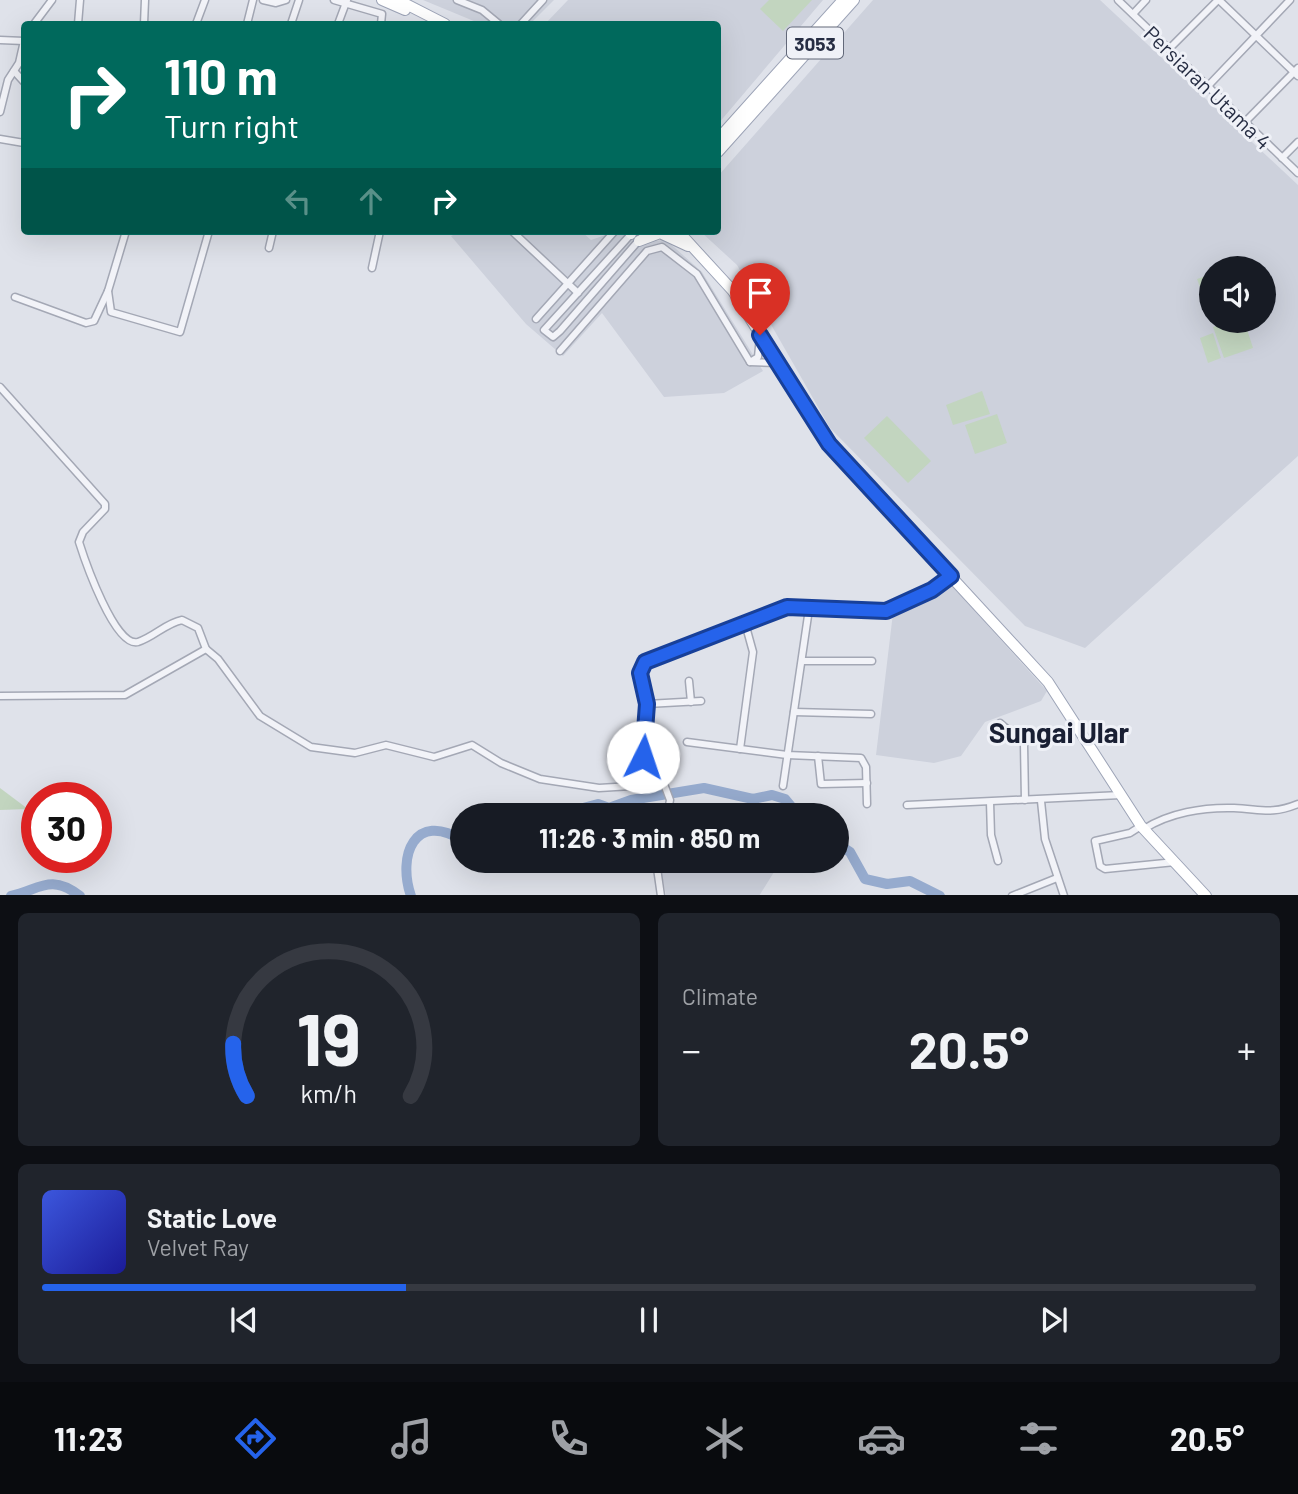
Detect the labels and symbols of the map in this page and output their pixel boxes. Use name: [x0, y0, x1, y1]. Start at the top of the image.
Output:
street label: Persiaran Utama 4: [1139, 20, 1277, 154]
road number: 3053: [787, 28, 843, 58]
pin: [730, 263, 790, 335]
district label: Sungai Ular: [989, 715, 1129, 749]
position arrow: [606, 720, 680, 794]
speed limit sign: 30: [21, 782, 112, 873]

